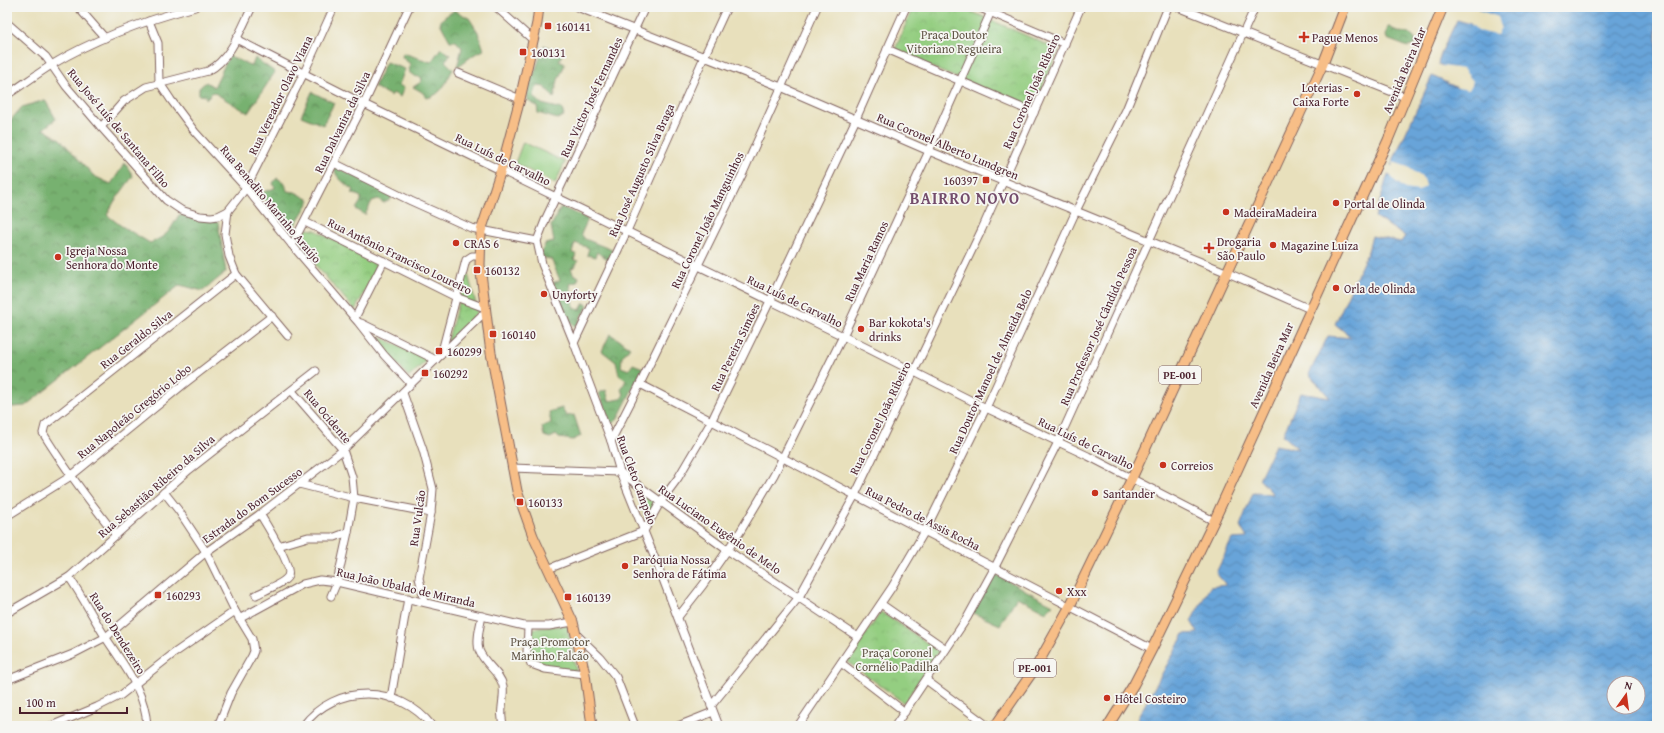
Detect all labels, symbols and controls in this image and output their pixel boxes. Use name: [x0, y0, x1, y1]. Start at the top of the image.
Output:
place label: 160141: [556, 18, 591, 35]
marker: 160141: [543, 21, 553, 31]
street label: Avenida Beira Mar: [1378, 24, 1430, 116]
park label: Praça Doutor Vitoriano Regueira: [906, 26, 1002, 57]
place label: Pague Menos: [1312, 29, 1378, 46]
street label: Rua Coronel João Ribeiro: [998, 31, 1064, 151]
street label: Rua Vereador Olavo Viana: [244, 32, 316, 157]
marker: Pague Menos: [1299, 32, 1309, 42]
street label: Rua Victor José Fernandes: [556, 34, 626, 160]
place label: 160131: [531, 44, 566, 61]
marker: 160131: [518, 47, 528, 57]
street label: Rua José Luís de Santana Filho: [64, 65, 174, 191]
street label: Rua Dalvanira da Silva: [310, 68, 374, 176]
place label: Loterias - Caixa Forte: [1293, 79, 1349, 110]
marker: Loterias - Caixa Forte: [1352, 89, 1362, 99]
street label: Rua José Augusto Silva Braga: [604, 100, 678, 239]
street label: Rua Coronel Alberto Lundgren: [874, 108, 1022, 184]
street label: Rua Luís de Carvalho: [452, 128, 554, 190]
street label: Rua Benedito Marinho Araújo: [217, 141, 325, 267]
street label: Rua Coronel João Manguinhos: [666, 148, 748, 291]
place label: 160397: [943, 172, 978, 189]
marker: 160397: [981, 175, 991, 185]
district label: BAIRRO NOVO: [910, 186, 1020, 210]
place label: Portal de Olinda: [1344, 195, 1425, 212]
marker: Portal de Olinda: [1331, 198, 1341, 208]
place label: MadeiraMadeira: [1234, 204, 1317, 221]
marker: MadeiraMadeira: [1221, 207, 1231, 217]
street label: Rua Antônio Francisco Loureiro: [325, 214, 475, 298]
street label: Rua Maria Ramos: [840, 218, 892, 304]
place label: Drogaria São Paulo: [1217, 233, 1265, 264]
place label: CRAS 6: [464, 235, 499, 252]
place label: Magazine Luiza: [1281, 237, 1359, 254]
marker: CRAS 6: [451, 238, 461, 248]
marker: Magazine Luiza: [1268, 240, 1278, 250]
place label: Igreja Nossa Senhora do Monte: [66, 242, 158, 273]
marker: Drogaria São Paulo: [1204, 243, 1214, 253]
street label: Rua Professor José Cândido Pessoa: [1055, 244, 1141, 408]
marker: Igreja Nossa Senhora do Monte: [53, 252, 63, 262]
place label: 160132: [485, 262, 520, 279]
marker: 160132: [472, 265, 482, 275]
street label: Rua Luís de Carvalho: [744, 270, 846, 332]
place label: Orla de Olinda: [1344, 280, 1416, 297]
marker: Orla de Olinda: [1331, 283, 1341, 293]
place label: Unyforty: [552, 286, 598, 303]
street label: Rua Doutor Manoel de Almeida Belo: [944, 286, 1036, 456]
marker: Unyforty: [539, 289, 549, 299]
street label: Rua Pereira Simões: [706, 300, 764, 394]
street label: Rua Geraldo Silva: [96, 305, 176, 373]
place label: Bar kokota's drinks: [869, 314, 931, 345]
street label: Avenida Beira Mar: [1244, 319, 1298, 411]
marker: Bar kokota's drinks: [856, 324, 866, 334]
place label: 160140: [501, 326, 536, 343]
marker: 160140: [488, 329, 498, 339]
place label: 160299: [447, 343, 482, 360]
marker: 160299: [434, 346, 444, 356]
street label: Rua Coronel João Ribeiro: [845, 358, 915, 478]
street label: Rua Napoleão Gregório Lobo: [73, 360, 195, 462]
place label: 160292: [433, 365, 468, 382]
road number: PE-001: [1159, 366, 1201, 384]
marker: 160292: [420, 368, 430, 378]
street label: Rua Ocidente: [300, 385, 356, 447]
street label: Rua Luís de Carvalho: [1035, 412, 1137, 474]
street label: Rua Sebastião Ribeiro da Silva: [94, 430, 218, 542]
street label: Rua Cleto Campelo: [613, 433, 661, 527]
place label: Correios: [1171, 457, 1213, 474]
marker: Correios: [1158, 460, 1168, 470]
street label: Estrada do Bom Sucesso: [199, 463, 305, 547]
street label: Rua Luciano Eugênio de Melo: [655, 480, 785, 578]
street label: Rua Pedro de Assis Rocha: [863, 482, 984, 554]
place label: Santander: [1103, 485, 1155, 502]
marker: Santander: [1090, 488, 1100, 498]
street label: Rua Vulcão: [405, 489, 429, 547]
place label: 160133: [528, 494, 563, 511]
marker: 160133: [515, 497, 525, 507]
place label: Paróquia Nossa Senhora de Fátima: [633, 551, 727, 582]
marker: Paróquia Nossa Senhora de Fátima: [620, 561, 630, 571]
street label: Rua João Ubaldo de Miranda: [335, 563, 477, 611]
place label: Xxx: [1067, 583, 1088, 600]
marker: Xxx: [1054, 586, 1064, 596]
place label: 160293: [166, 587, 201, 604]
street label: Rua do Dendezeiro: [86, 589, 150, 677]
place label: 160139: [576, 589, 611, 606]
marker: 160293: [153, 590, 163, 600]
marker: 160139: [563, 592, 573, 602]
park label: Praça Promotor Marinho Falcão: [510, 633, 590, 664]
park label: Praça Coronel Cornélio Padilha: [855, 644, 939, 675]
road number: PE-001: [1014, 659, 1056, 677]
north arrow: [1606, 675, 1646, 715]
text: N: [1623, 677, 1635, 694]
scale bar: [20, 689, 127, 715]
place label: Hôtel Costeiro: [1115, 690, 1187, 707]
marker: Hôtel Costeiro: [1102, 693, 1112, 703]
text: 100 m: [26, 694, 56, 711]

